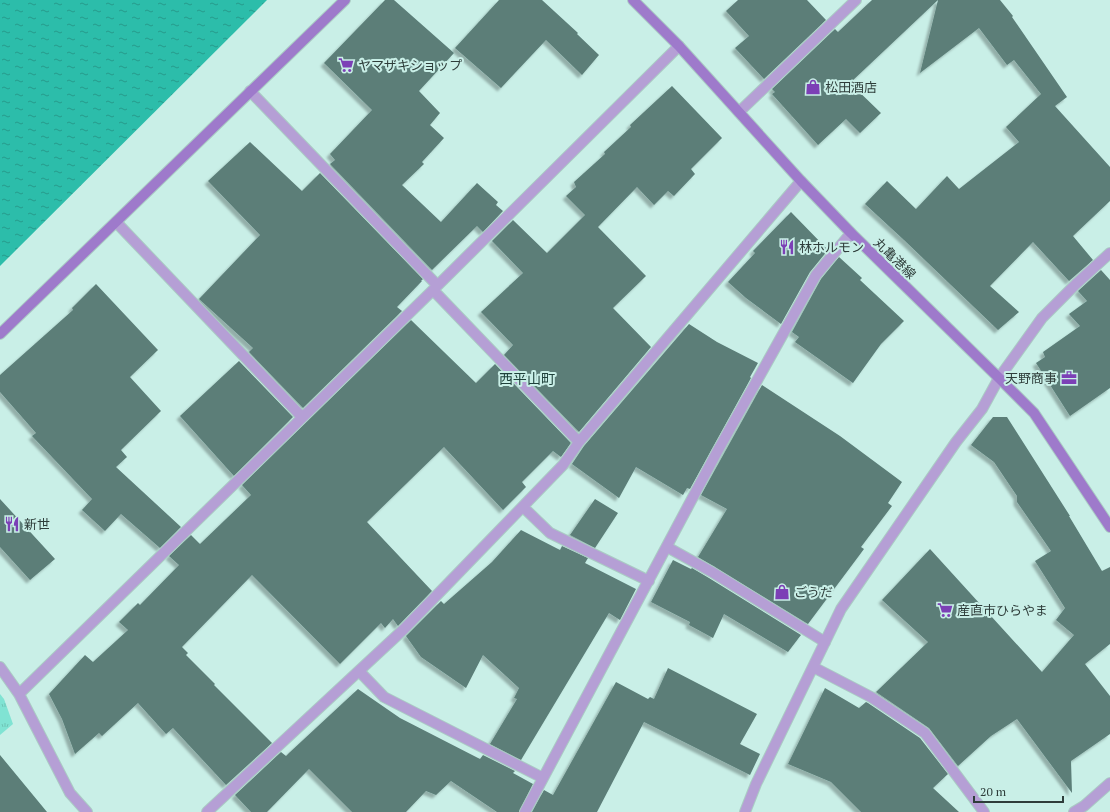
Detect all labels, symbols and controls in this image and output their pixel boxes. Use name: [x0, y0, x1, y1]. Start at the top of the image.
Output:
supermarket icon: ヤマザキショップ: [337, 56, 355, 74]
place label: ヤマザキショップ: [358, 56, 462, 74]
shop icon: 松田酒店: [804, 78, 822, 96]
place label: 松田酒店: [825, 78, 877, 96]
street label: 丸亀港線: [870, 233, 920, 283]
restaurant icon: 林ホルモン: [778, 238, 796, 256]
place label: 林ホルモン: [799, 238, 864, 256]
district label: 西平山町: [499, 369, 555, 388]
place label: 天野商事: [1005, 369, 1057, 387]
office icon: 天野商事: [1060, 369, 1078, 387]
restaurant icon: 新世: [3, 515, 21, 533]
place label: 新世: [24, 515, 50, 533]
shop icon: ごうだ: [773, 583, 791, 601]
place label: ごうだ: [794, 583, 833, 601]
supermarket icon: 産直市ひらやま: [936, 601, 954, 619]
place label: 産直市ひらやま: [957, 601, 1048, 619]
scale bar: [974, 778, 1063, 804]
text: 20 m: [980, 784, 1007, 799]

